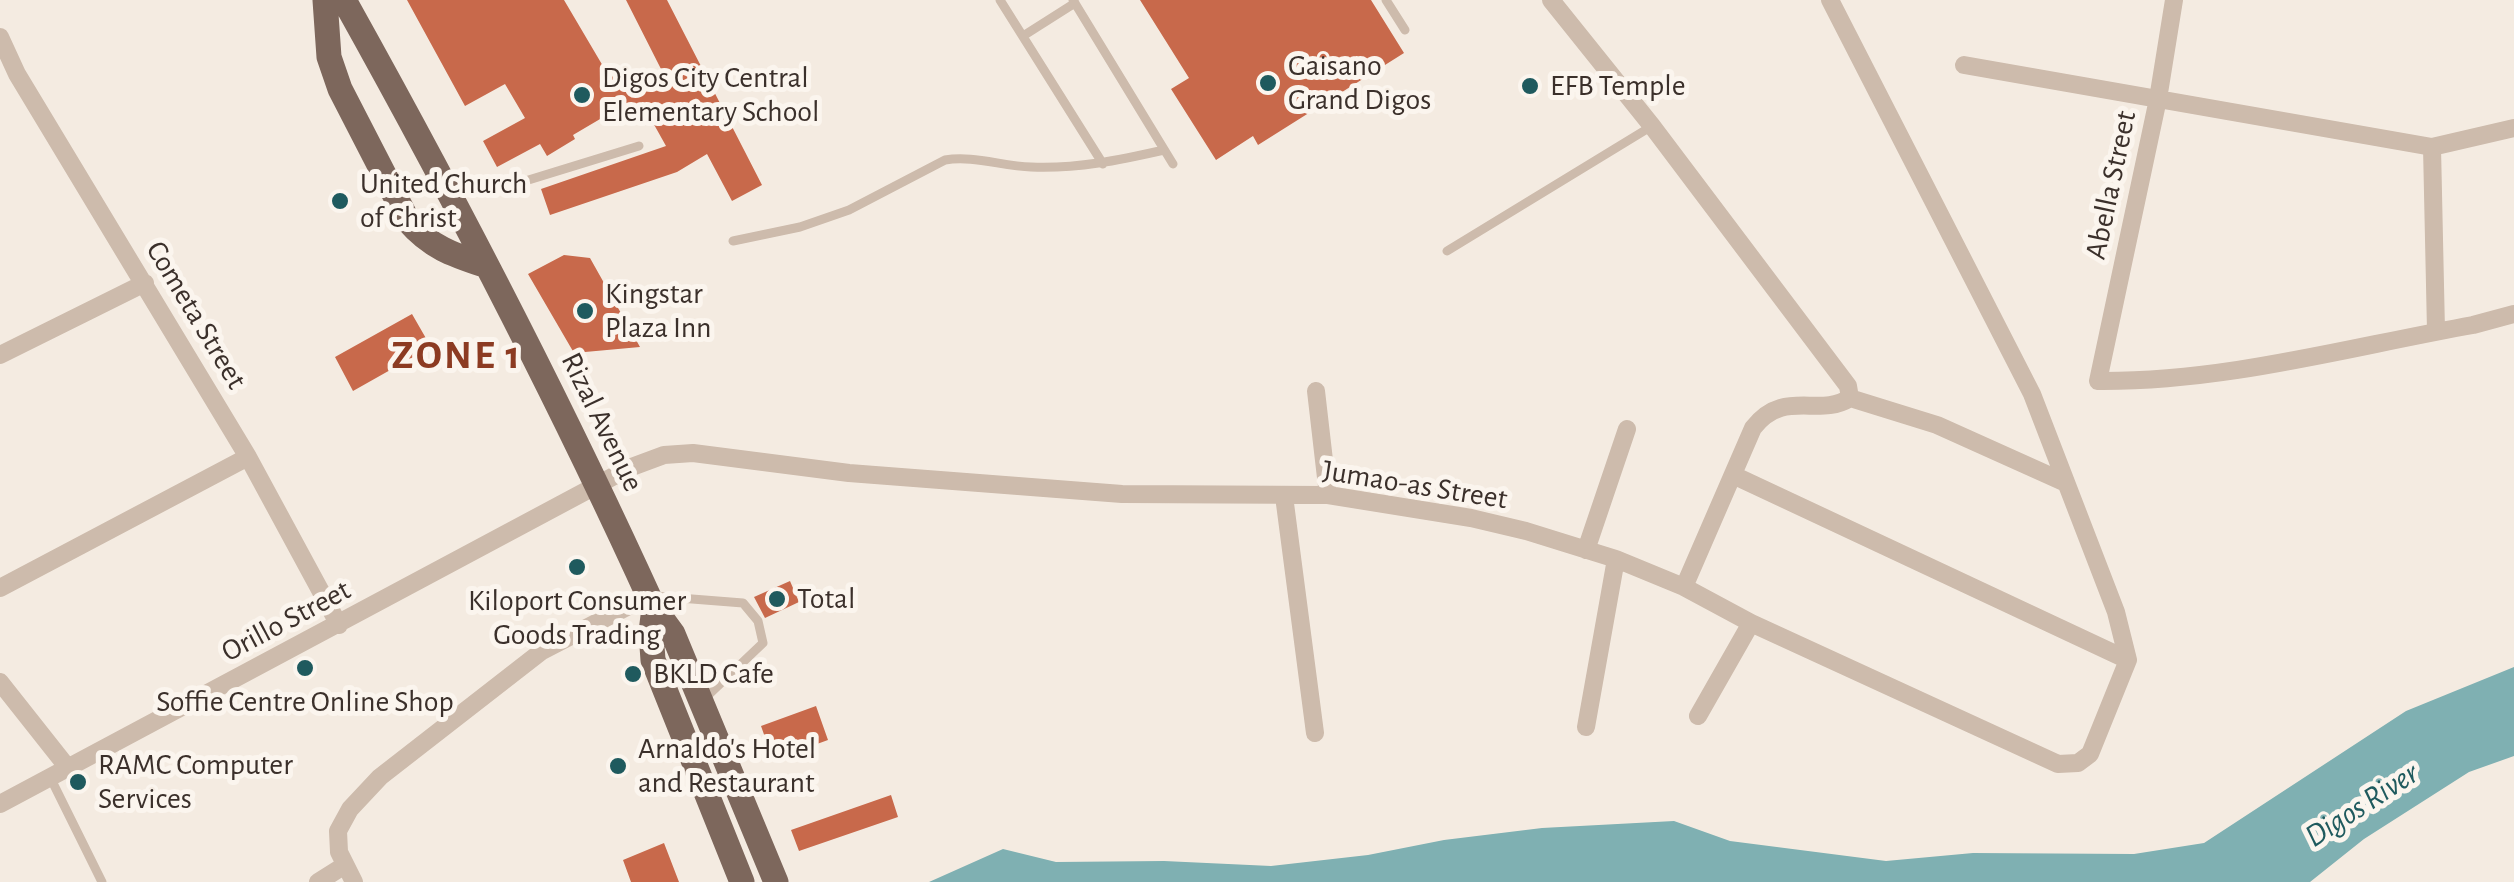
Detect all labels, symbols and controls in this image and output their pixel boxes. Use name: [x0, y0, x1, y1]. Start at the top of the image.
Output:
place label: Gaisano Grand Digos: [1288, 48, 1431, 118]
place label: Digos City Central Elementary School: [602, 60, 819, 130]
place label: EFB Temple: [1550, 68, 1686, 104]
marker: Gaisano Grand Digos: [1257, 72, 1279, 94]
marker: EFB Temple: [1519, 75, 1541, 97]
marker: Digos City Central Elementary School: [571, 84, 593, 106]
street label: Abella Street: [2078, 107, 2144, 263]
place label: United Church of Christ: [360, 166, 527, 236]
marker: United Church of Christ: [329, 190, 351, 212]
street label: Cometa Street: [138, 234, 254, 396]
place label: Kingstar Plaza Inn: [605, 276, 711, 346]
marker: Kingstar Plaza Inn: [574, 300, 596, 322]
district label: ZONE 1: [392, 332, 522, 380]
street label: Rizal Avenue: [553, 347, 651, 497]
street label: Jumao-as Street: [1320, 453, 1510, 517]
marker: Kiloport Consumer Goods Trading: [566, 556, 588, 578]
street label: Orillo Street: [215, 572, 357, 670]
place label: Total: [797, 581, 855, 617]
place label: Kiloport Consumer Goods Trading: [468, 583, 686, 654]
marker: Total: [766, 588, 788, 610]
place label: BKLD Cafe: [653, 656, 774, 692]
marker: Soffie Centre Online Shop: [294, 657, 316, 679]
marker: BKLD Cafe: [622, 663, 644, 685]
place label: Soffie Centre Online Shop: [156, 684, 454, 720]
place label: Arnaldo's Hotel and Restaurant: [638, 731, 816, 802]
place label: RAMC Computer Services: [98, 747, 293, 818]
water label: Digos River: [2298, 754, 2426, 856]
marker: Arnaldo's Hotel and Restaurant: [607, 755, 629, 777]
marker: RAMC Computer Services: [67, 771, 89, 793]

